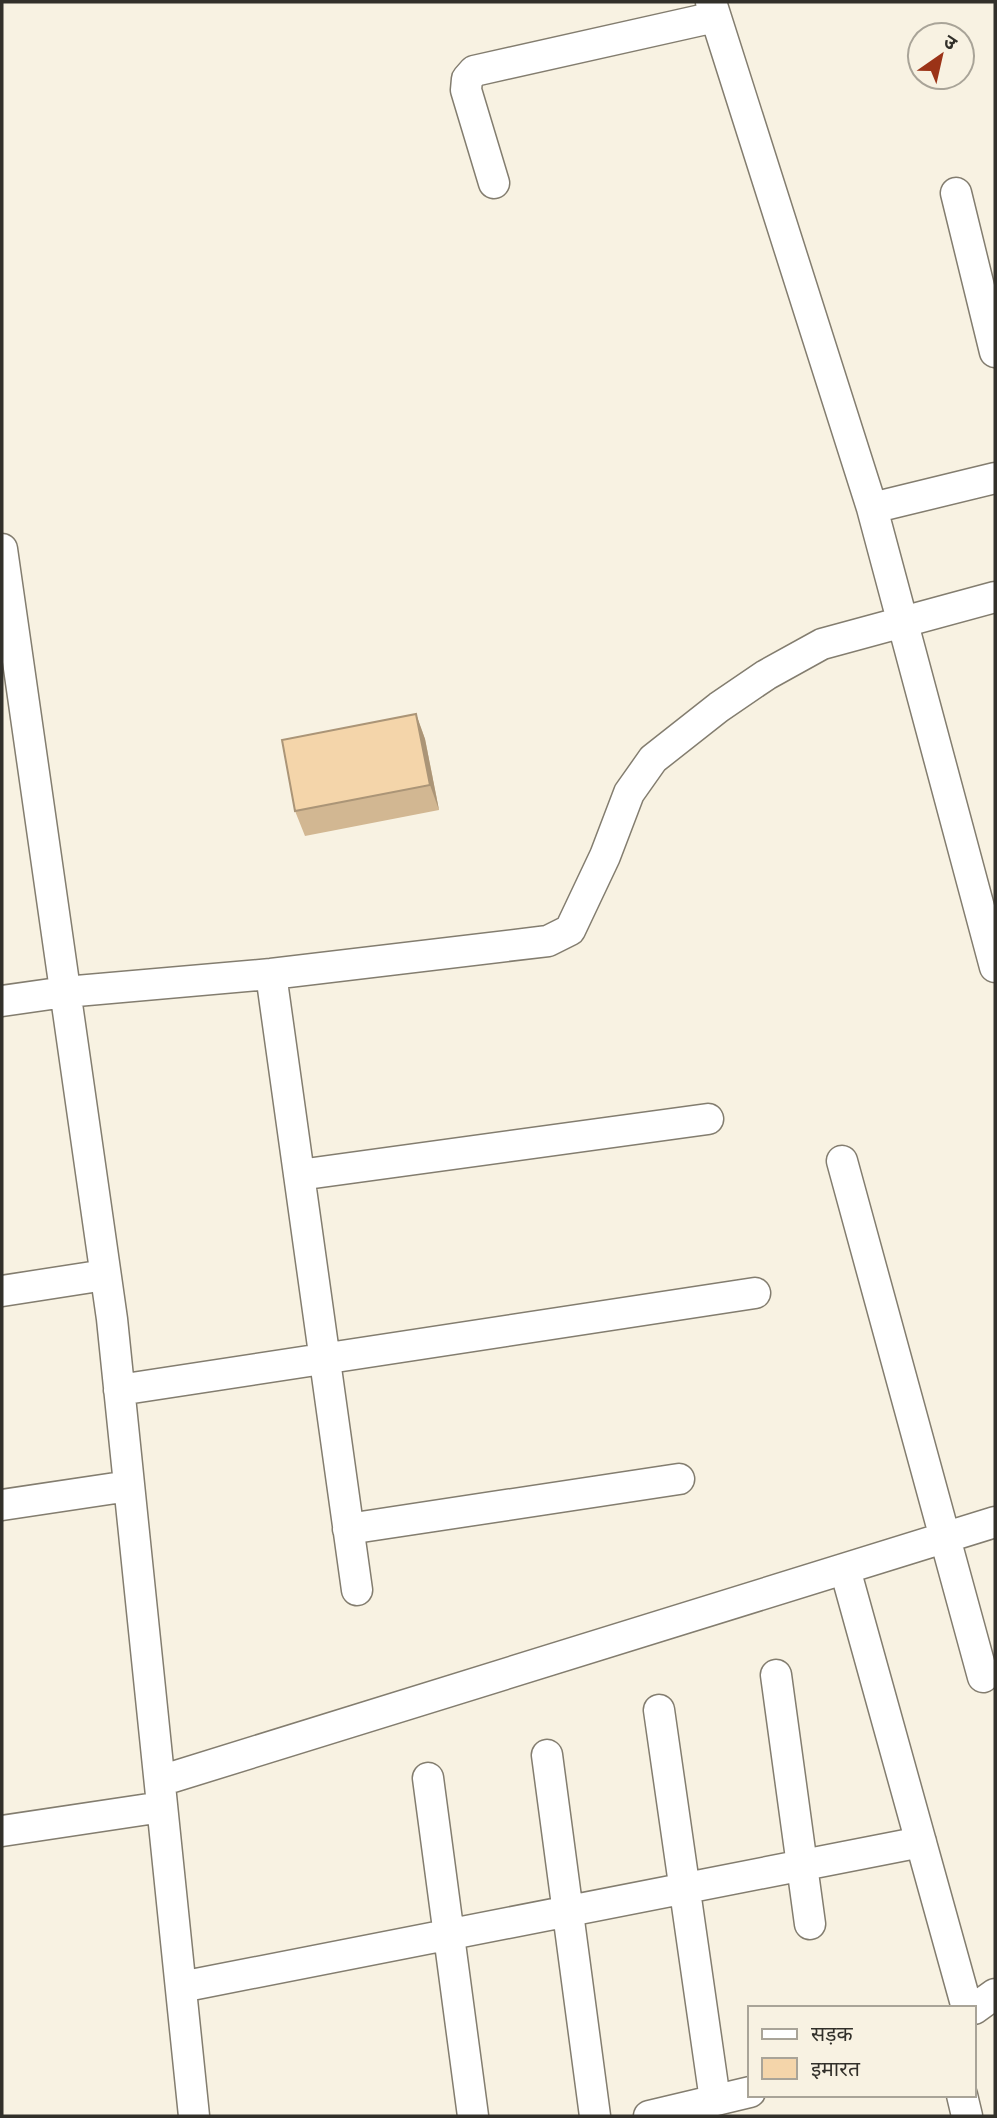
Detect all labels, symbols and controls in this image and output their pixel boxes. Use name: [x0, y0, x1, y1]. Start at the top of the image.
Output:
north arrow: [906, 21, 976, 91]
text: उ: [939, 30, 962, 55]
legend: [748, 2006, 976, 2097]
text: सड़क: [811, 2022, 853, 2046]
text: इमारत: [811, 2057, 861, 2081]

